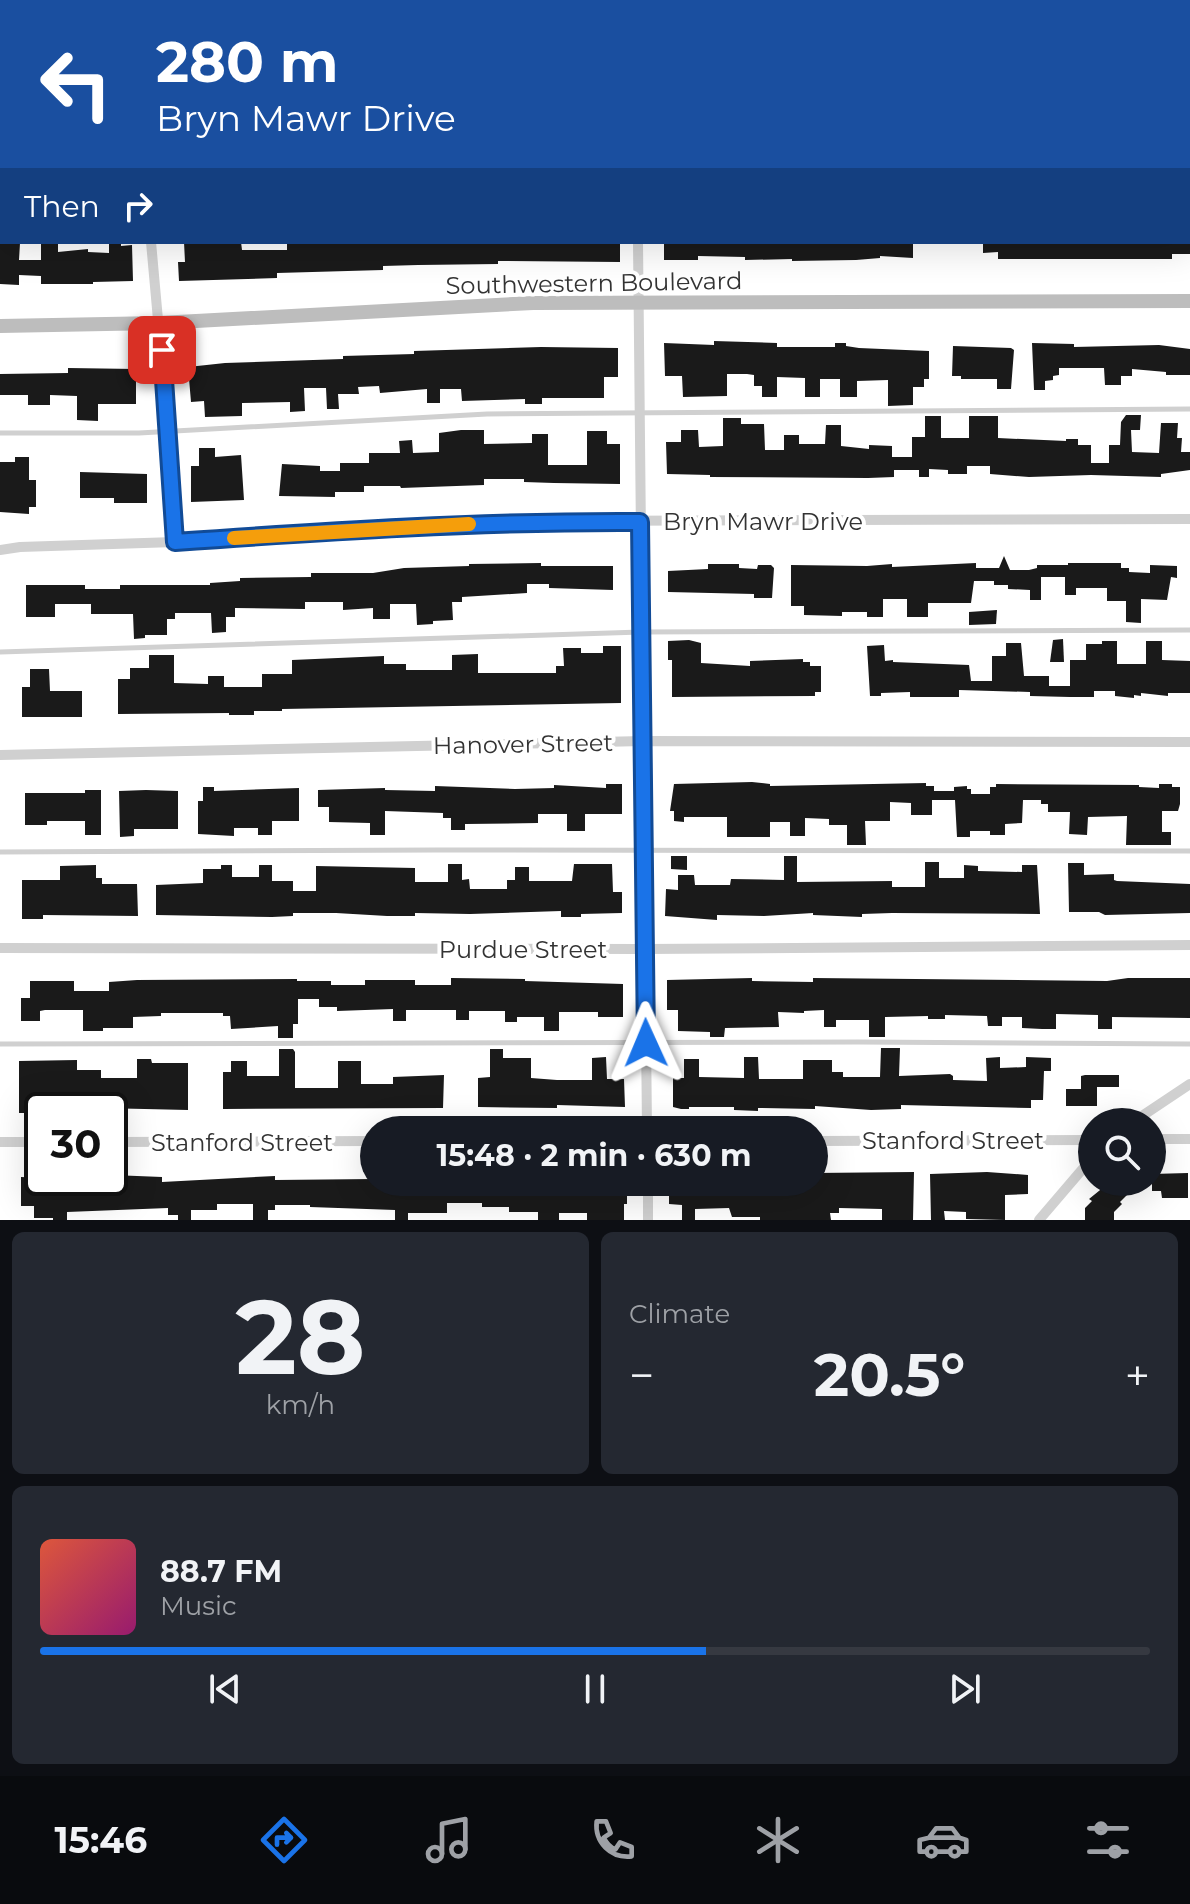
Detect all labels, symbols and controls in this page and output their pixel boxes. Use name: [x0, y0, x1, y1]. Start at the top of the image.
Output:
text: 280 m: [156, 28, 339, 96]
icon: left: [24, 32, 128, 136]
text: Bryn Mawr Drive: [156, 96, 456, 140]
icon: right: [116, 184, 160, 228]
text: Then: [24, 188, 100, 225]
street label: Southwestern Boulevard: [445, 266, 743, 300]
pin: [128, 316, 196, 384]
icon: arrive: [140, 328, 184, 372]
street label: Bryn Mawr Drive: [663, 507, 863, 536]
street label: Hanover Street: [433, 728, 614, 760]
street label: Purdue Street: [439, 935, 607, 964]
position arrow: [604, 1001, 688, 1085]
speed limit sign: 30: [24, 1092, 128, 1196]
map controls: [1078, 1108, 1166, 1196]
button: search: [1078, 1108, 1166, 1196]
street label: Stanford Street: [862, 1126, 1044, 1155]
street label: Stanford Street: [151, 1128, 333, 1157]
text: 15:48 · 2 min · 630 m: [437, 1137, 751, 1174]
text: 28: [235, 1273, 366, 1400]
text: Climate: [629, 1298, 730, 1330]
text: 20.5°: [814, 1338, 965, 1411]
text: −: [629, 1348, 654, 1402]
text: +: [1125, 1348, 1150, 1402]
text: km/h: [266, 1389, 335, 1421]
text: 88.7 FM: [160, 1553, 282, 1590]
text: Music: [160, 1590, 237, 1622]
icon: previous: [203, 1667, 247, 1711]
icon: pause: [573, 1667, 617, 1711]
icon: next: [943, 1667, 987, 1711]
icon: directions: [256, 1812, 312, 1868]
icon: music: [421, 1812, 477, 1868]
icon: phone: [585, 1812, 641, 1868]
icon: climate: [750, 1812, 806, 1868]
icon: car: [915, 1812, 971, 1868]
icon: filters: [1080, 1812, 1136, 1868]
text: 15:46: [54, 1818, 147, 1862]

